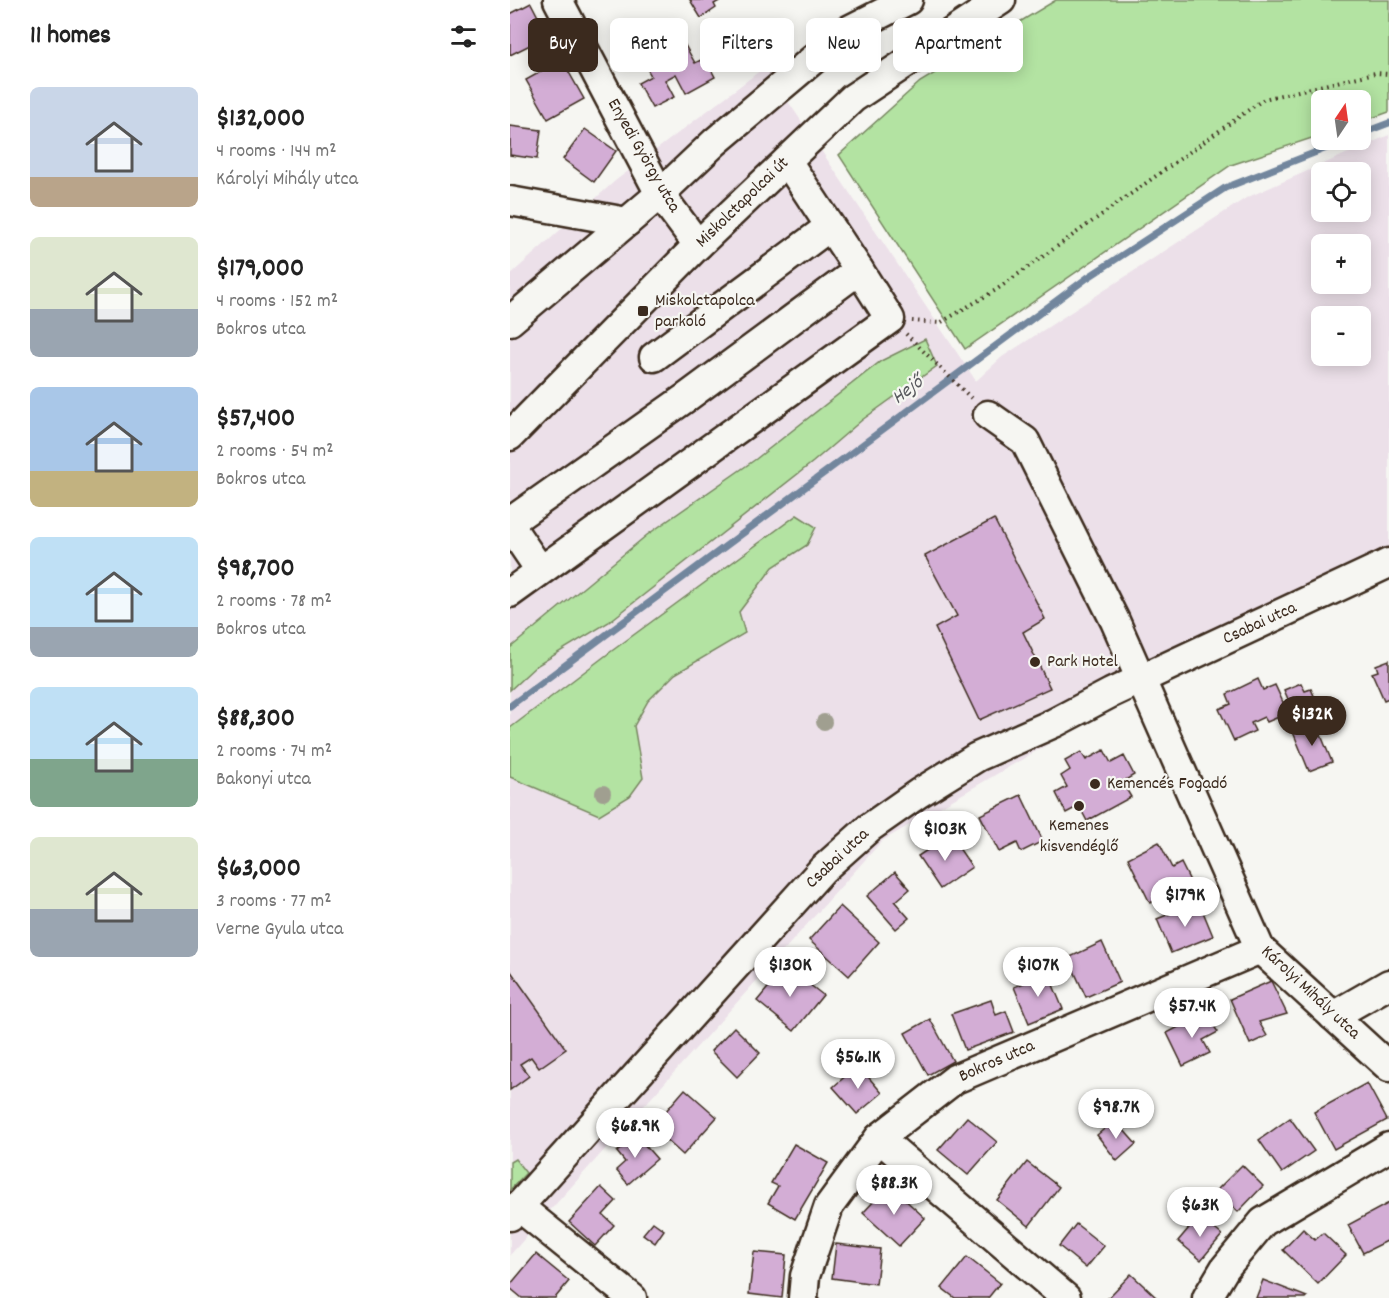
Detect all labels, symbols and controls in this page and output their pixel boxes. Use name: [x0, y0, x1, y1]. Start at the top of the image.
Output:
text: 11 homes: [30, 18, 111, 55]
chip: Buy: [528, 18, 598, 72]
chip: Rent: [610, 18, 688, 72]
chip: Filters: [700, 18, 794, 72]
chip: New: [806, 18, 881, 72]
chip: Apartment: [893, 18, 1023, 72]
icon: filters: [447, 20, 480, 53]
north arrow: [1311, 90, 1371, 150]
map controls: [1311, 90, 1371, 366]
street label: Enyedi György utca: [600, 94, 686, 218]
text: $132,000: [216, 101, 305, 138]
icon: home: [78, 111, 150, 183]
text: 4 rooms · 144 m²: [216, 138, 337, 166]
street label: Miskolctapolcai út: [691, 152, 796, 254]
button: locate: [1311, 162, 1371, 222]
text: Károlyi Mihály utca: [216, 166, 358, 194]
button: +: [1311, 234, 1371, 294]
text: $179,000: [216, 251, 304, 288]
icon: home: [78, 261, 150, 333]
text: 4 rooms · 152 m²: [216, 288, 338, 316]
place label: Miskolctapolca parkoló: [655, 289, 755, 335]
marker: Miskolctapolca parkoló: [636, 304, 650, 318]
button: −: [1311, 306, 1371, 366]
text: Bokros utca: [216, 316, 305, 344]
water label: Hejő: [886, 367, 933, 412]
text: $57,400: [216, 401, 295, 438]
icon: home: [78, 411, 150, 483]
text: 2 rooms · 54 m²: [216, 438, 334, 466]
text: Bokros utca: [216, 466, 305, 494]
text: $98,700: [216, 551, 295, 588]
icon: home: [78, 561, 150, 633]
text: 2 rooms · 78 m²: [216, 588, 332, 616]
street label: Csabai utca: [1219, 596, 1301, 652]
text: Bokros utca: [216, 616, 305, 644]
place label: Park Hotel: [1047, 650, 1119, 675]
marker: Park Hotel: [1028, 655, 1042, 669]
pin: $132K: [1270, 696, 1354, 747]
text: $88,300: [216, 701, 295, 738]
text: $132K: [1291, 701, 1333, 729]
icon: home: [78, 711, 150, 783]
text: 2 rooms · 74 m²: [216, 738, 332, 766]
text: Bakonyi utca: [216, 766, 311, 794]
place label: Kemencés Fogadó: [1107, 772, 1227, 797]
marker: Kemencés Fogadó: [1088, 777, 1102, 791]
marker: Kemenes kisvendéglő: [1072, 799, 1086, 813]
pin: $103K: [903, 811, 987, 862]
place label: Kemenes kisvendéglő: [1040, 814, 1119, 860]
text: $103K: [923, 816, 967, 844]
street label: Csabai utca: [801, 823, 876, 895]
text: $63,000: [216, 851, 301, 888]
icon: home: [78, 861, 150, 933]
pin: $179K: [1143, 877, 1227, 928]
text: $179K: [1165, 882, 1205, 910]
text: 3 rooms · 77 m²: [216, 888, 332, 916]
text: Verne Gyula utca: [216, 916, 343, 944]
street label: Károlyi Mihály utca: [1255, 940, 1366, 1046]
pin: $130K: [748, 947, 832, 998]
pin: $107K: [996, 947, 1080, 998]
text: $130K: [768, 952, 812, 980]
text: $107K: [1017, 952, 1059, 980]
pin: $57.4K: [1143, 988, 1241, 1039]
text: $57.4K: [1168, 993, 1216, 1021]
street label: Bokros utca: [955, 1034, 1039, 1090]
pin: $56.1K: [809, 1039, 907, 1090]
text: $56.1K: [835, 1044, 881, 1072]
pin: $98.7K: [1067, 1089, 1165, 1140]
text: $98.7K: [1092, 1094, 1140, 1122]
pin: $68.9K: [586, 1108, 684, 1159]
text: $68.9K: [610, 1113, 660, 1141]
pin: $88.3K: [845, 1165, 943, 1216]
text: $88.3K: [870, 1170, 918, 1198]
pin: $63K: [1164, 1187, 1236, 1238]
text: $63K: [1181, 1192, 1219, 1220]

